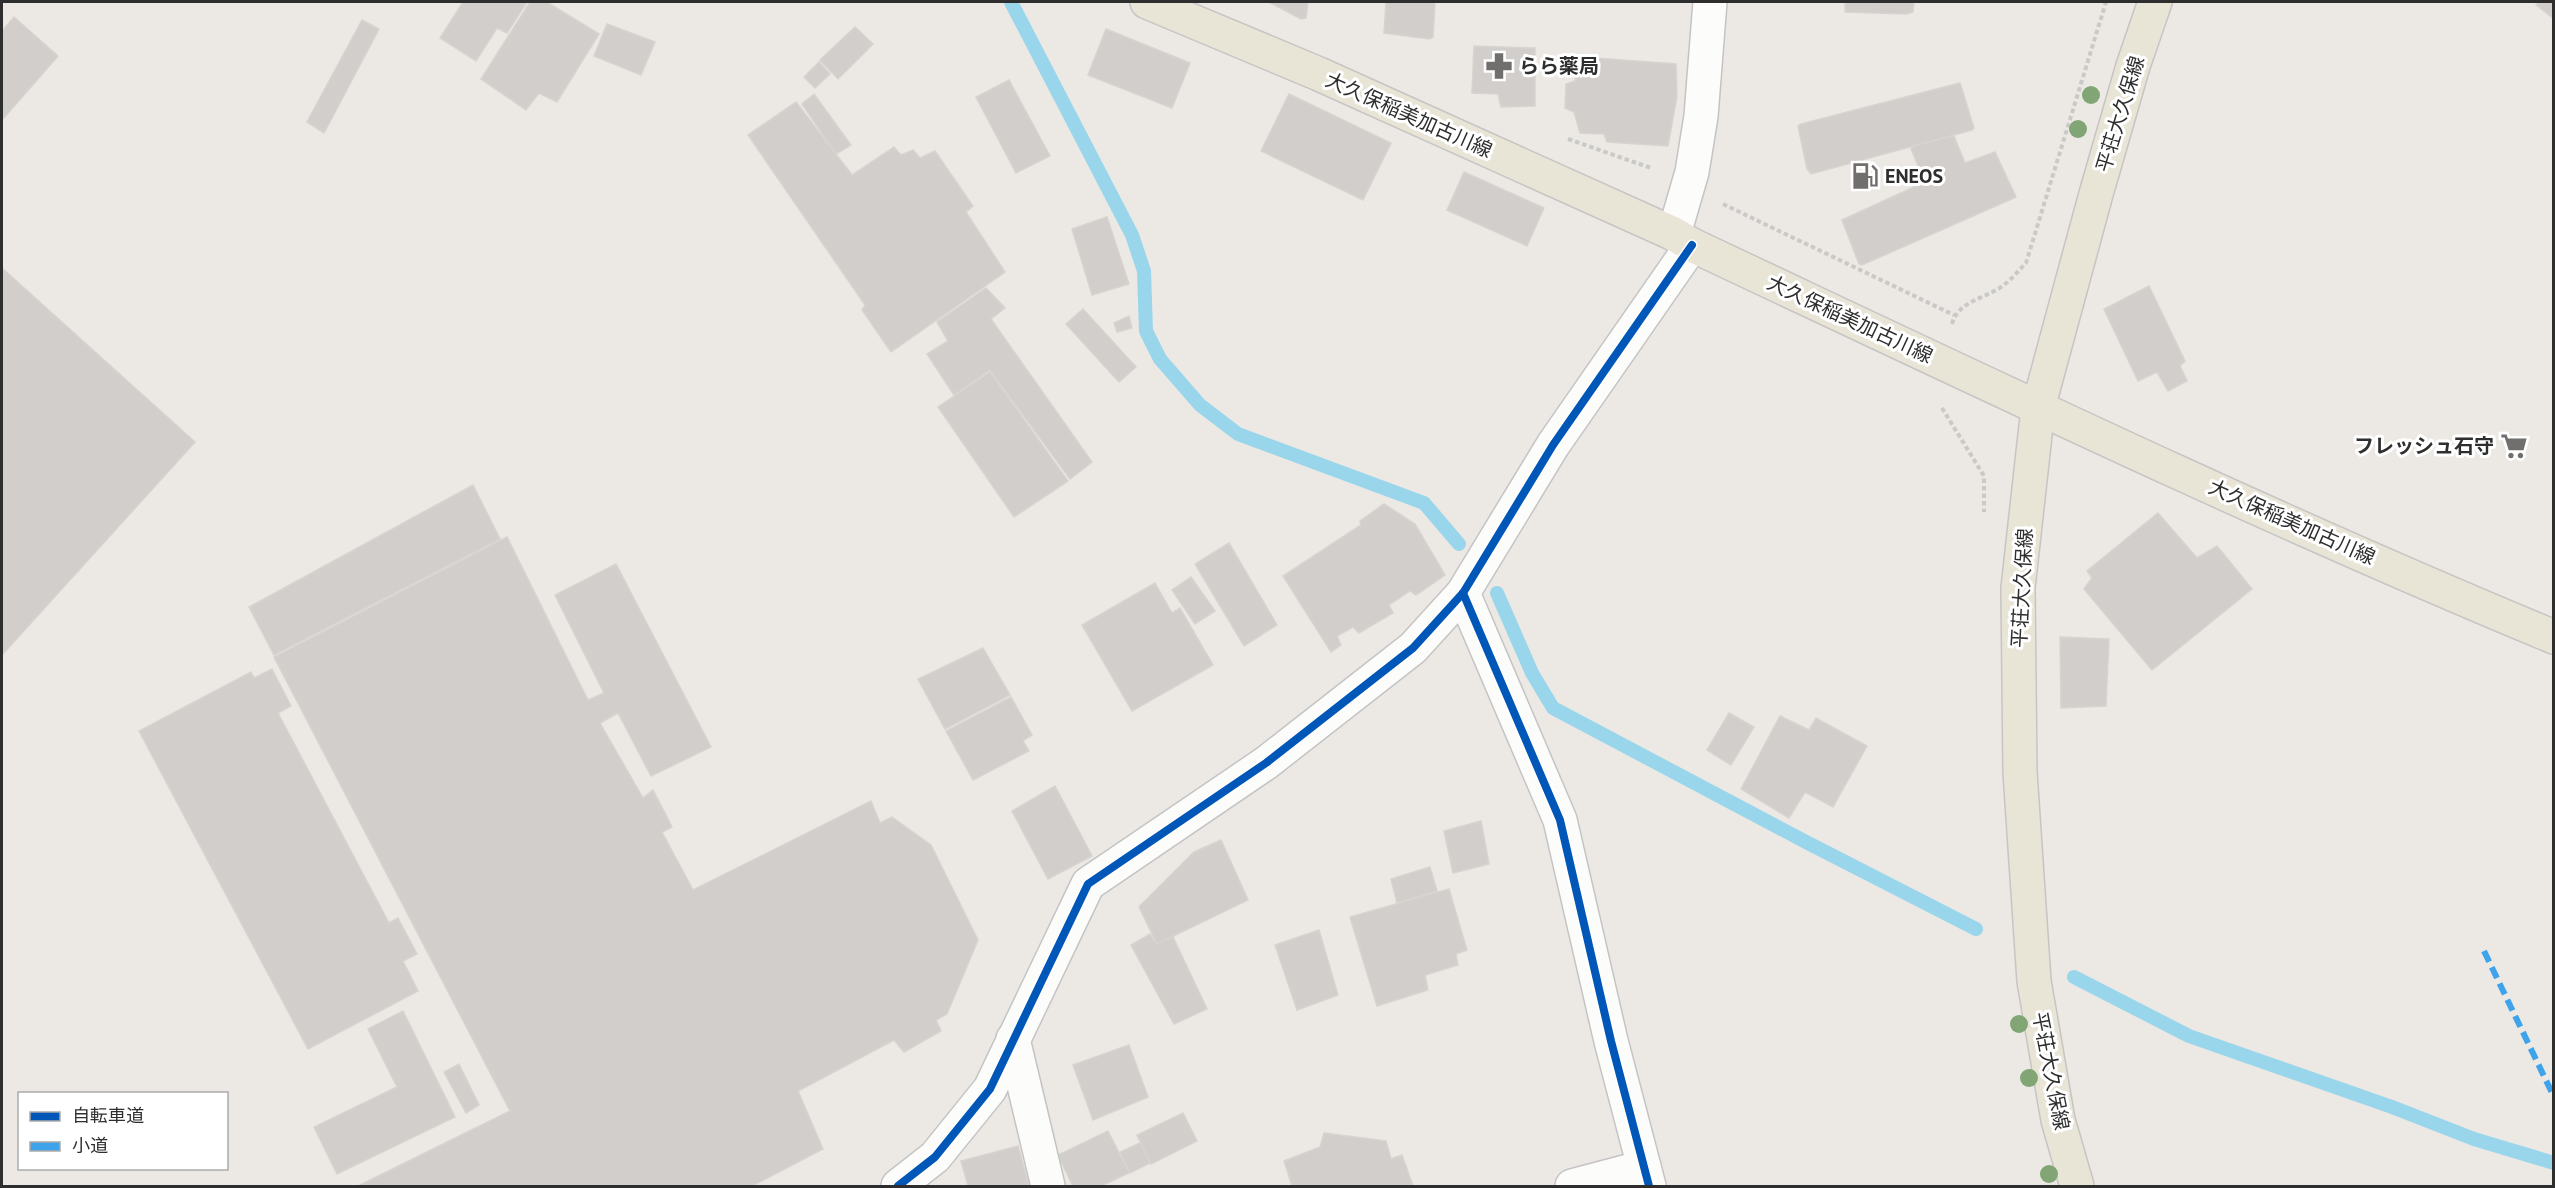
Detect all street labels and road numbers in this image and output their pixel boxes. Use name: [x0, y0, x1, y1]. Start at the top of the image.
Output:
street label: 平荘大久保線: [2090, 53, 2150, 175]
street label: 大久保稲美加古川線: [1321, 67, 1497, 163]
street label: 大久保稲美加古川線: [1763, 269, 1937, 369]
street label: 大久保稲美加古川線: [2204, 474, 2380, 570]
street label: 平荘大久保線: [2006, 527, 2038, 649]
street label: 平荘大久保線: [2027, 1010, 2075, 1132]

